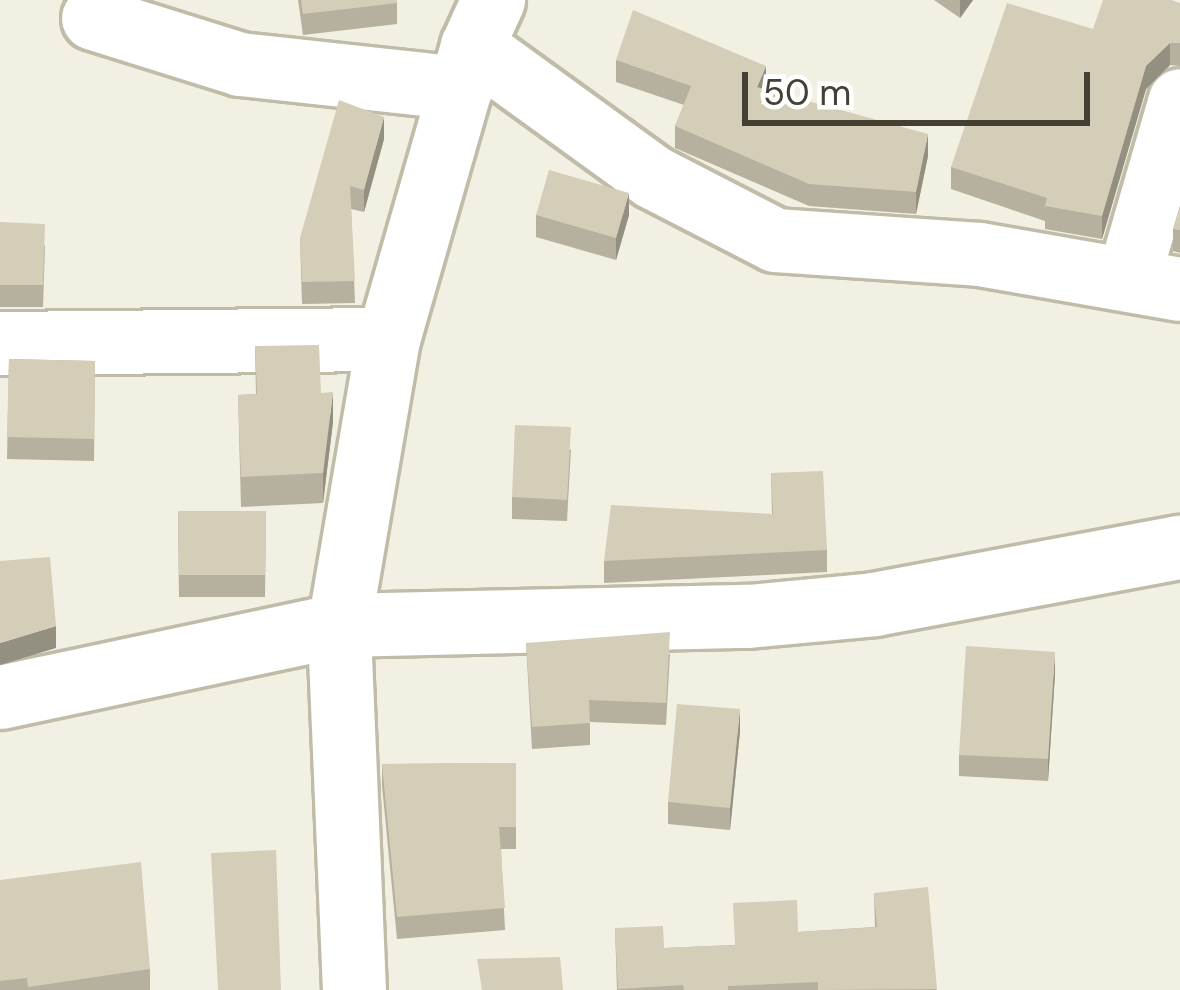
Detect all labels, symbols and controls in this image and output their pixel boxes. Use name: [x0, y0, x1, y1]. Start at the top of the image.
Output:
scale bar: [748, 48, 1096, 122]
text: 50 m: [763, 69, 851, 116]

